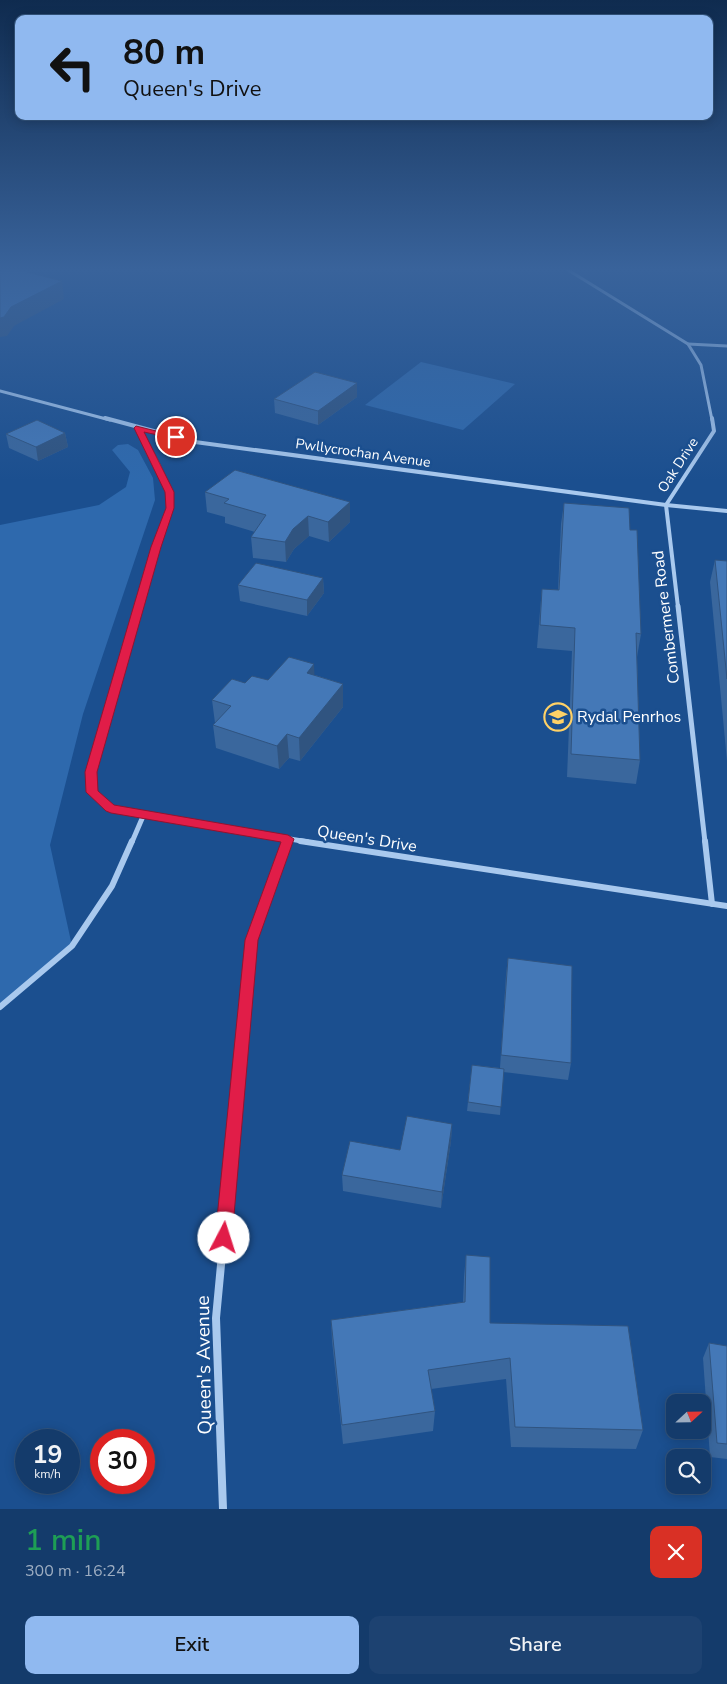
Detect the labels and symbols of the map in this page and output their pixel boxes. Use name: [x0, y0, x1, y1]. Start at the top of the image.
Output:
pin: [155, 416, 197, 458]
street label: Pwllycrochan Avenue: [294, 434, 432, 472]
street label: Oak Drive: [653, 434, 703, 496]
street label: Combermere Road: [647, 549, 685, 685]
school or university icon: Rydal Penrhos: [543, 702, 573, 732]
place label: Rydal Penrhos: [577, 706, 681, 728]
street label: Queen's Drive: [316, 820, 418, 858]
position arrow: [197, 1211, 249, 1263]
street label: Queen's Avenue: [190, 1295, 218, 1435]
north arrow: [666, 1394, 711, 1439]
speed limit sign: 30: [90, 1429, 155, 1494]

